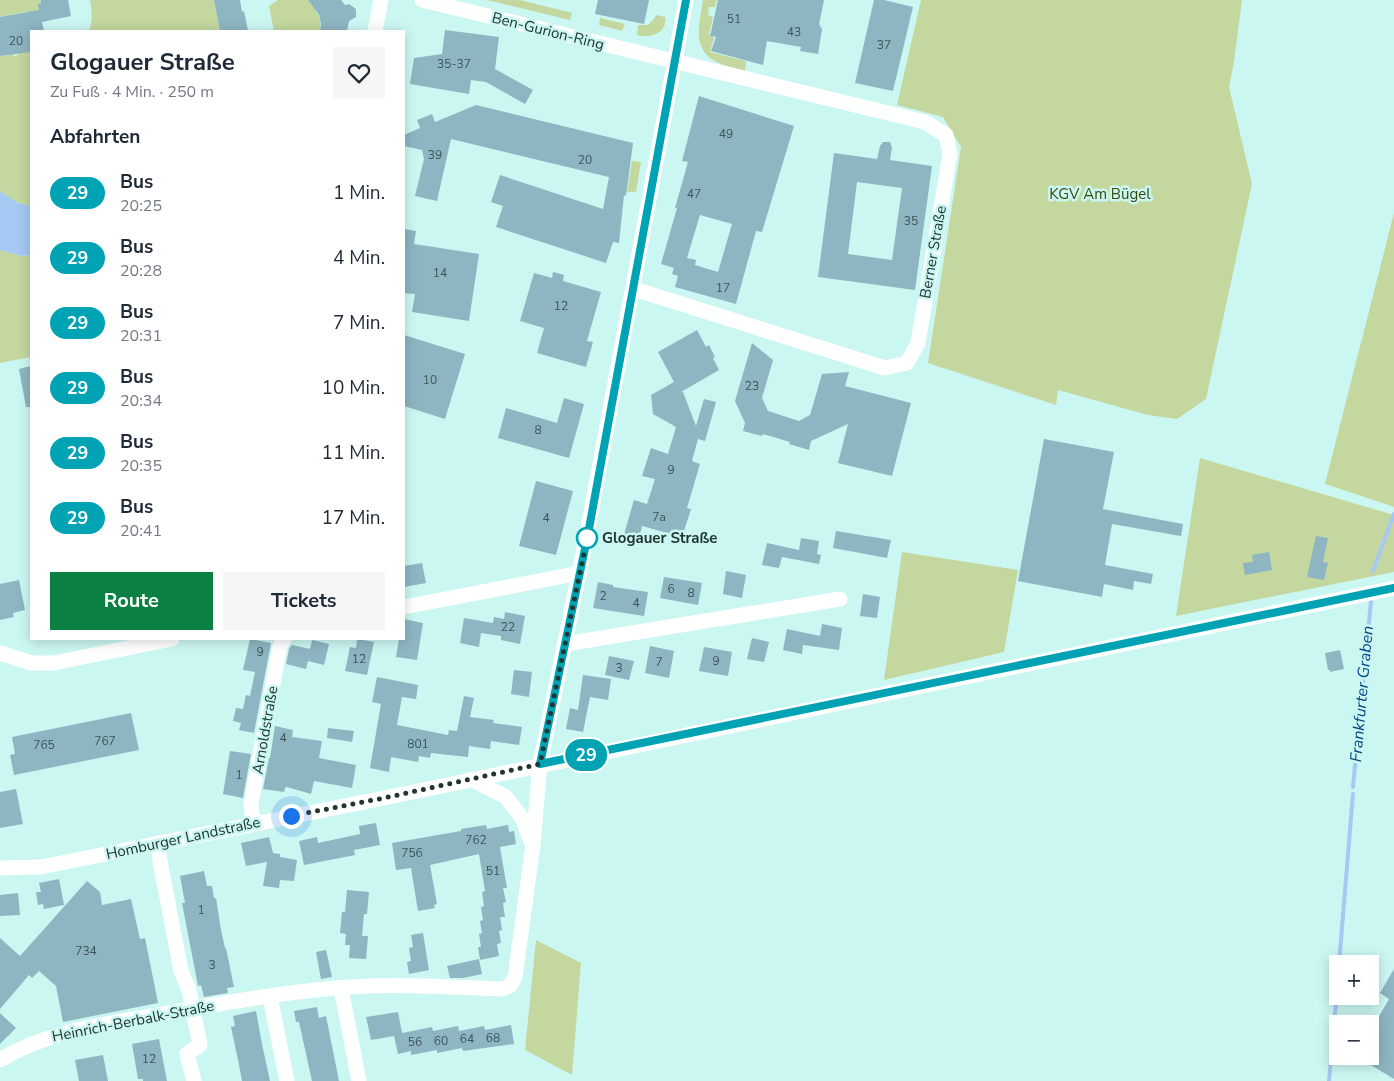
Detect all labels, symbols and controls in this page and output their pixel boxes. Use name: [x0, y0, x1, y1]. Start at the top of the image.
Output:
street label: Ben-Gurion-Ring: [490, 7, 606, 55]
house number: 51: [727, 11, 741, 27]
house number: 43: [787, 24, 801, 40]
house number: 20: [9, 33, 23, 49]
house number: 37: [877, 37, 891, 53]
text: Glogauer Straße: [50, 46, 235, 78]
button: heart: [333, 47, 385, 99]
house number: 35-37: [437, 56, 471, 72]
text: Zu Fuß · 4 Min. · 250 m: [50, 81, 214, 103]
text: Abfahrten: [50, 124, 140, 150]
house number: 49: [719, 126, 733, 142]
house number: 39: [428, 147, 442, 163]
house number: 20: [578, 152, 592, 168]
text: Bus: [120, 169, 153, 195]
text: 1 Min.: [333, 180, 385, 206]
text: 29: [67, 181, 88, 205]
park label: KGV Am Bügel: [1049, 184, 1151, 204]
house number: 47: [687, 186, 701, 202]
text: 20:25: [120, 195, 162, 217]
street label: Berner Straße: [915, 204, 951, 300]
house number: 35: [904, 213, 918, 229]
text: Bus: [120, 234, 153, 260]
text: 4 Min.: [333, 245, 385, 271]
text: 29: [67, 246, 88, 270]
text: 20:28: [120, 260, 162, 282]
house number: 14: [433, 265, 447, 281]
house number: 17: [716, 280, 730, 296]
house number: 12: [554, 298, 568, 314]
text: Bus: [120, 299, 153, 325]
text: 7 Min.: [333, 310, 385, 336]
text: 29: [67, 311, 88, 335]
text: 20:31: [120, 325, 162, 347]
text: Bus: [120, 364, 153, 390]
house number: 10: [423, 372, 437, 388]
text: 10 Min.: [322, 375, 385, 401]
text: 29: [67, 376, 88, 400]
house number: 23: [745, 378, 759, 394]
text: 20:34: [120, 390, 162, 412]
house number: 8: [534, 422, 542, 438]
text: Bus: [120, 429, 153, 455]
text: 11 Min.: [322, 440, 385, 466]
text: 29: [67, 441, 88, 465]
text: 20:35: [120, 455, 162, 477]
house number: 9: [667, 462, 675, 478]
text: Bus: [120, 494, 153, 520]
text: 17 Min.: [322, 505, 385, 531]
text: 29: [67, 506, 88, 530]
house number: 7a: [652, 509, 666, 525]
house number: 4: [542, 510, 550, 526]
text: 20:41: [120, 520, 162, 542]
marker: Glogauer Straße: [576, 527, 598, 549]
place label: Glogauer Straße: [602, 528, 718, 548]
button: Route: [50, 572, 213, 630]
button: Tickets: [223, 572, 385, 630]
house number: 6: [667, 581, 675, 597]
house number: 8: [687, 585, 695, 601]
house number: 2: [599, 588, 607, 604]
house number: 4: [632, 595, 640, 611]
house number: 22: [501, 619, 515, 635]
water label: Frankfurter Graben: [1345, 625, 1379, 763]
house number: 9: [256, 644, 264, 660]
house number: 12: [352, 651, 366, 667]
house number: 9: [712, 653, 720, 669]
house number: 7: [655, 654, 663, 670]
house number: 3: [615, 660, 623, 676]
street label: Arnoldstraße: [247, 684, 283, 776]
house number: 4: [279, 730, 287, 746]
house number: 767: [94, 733, 116, 749]
house number: 801: [407, 736, 429, 752]
house number: 765: [33, 737, 55, 753]
line badge: 29: [564, 739, 608, 771]
text: 29: [575, 743, 597, 767]
house number: 1: [235, 767, 243, 783]
your location: [279, 804, 304, 829]
street label: Homburger Landstraße: [104, 812, 262, 864]
house number: 762: [465, 832, 487, 848]
house number: 756: [401, 845, 423, 861]
house number: 51: [486, 863, 500, 879]
house number: 1: [197, 902, 205, 918]
house number: 734: [75, 943, 97, 959]
map controls: [1329, 955, 1379, 1065]
button: +: [1329, 955, 1379, 1005]
house number: 3: [208, 957, 216, 973]
street label: Heinrich-Berbalk-Straße: [50, 995, 216, 1047]
button: −: [1329, 1015, 1379, 1065]
house number: 68: [486, 1030, 500, 1046]
house number: 64: [460, 1031, 474, 1047]
house number: 60: [434, 1033, 448, 1049]
house number: 56: [408, 1034, 422, 1050]
house number: 12: [142, 1051, 156, 1067]

